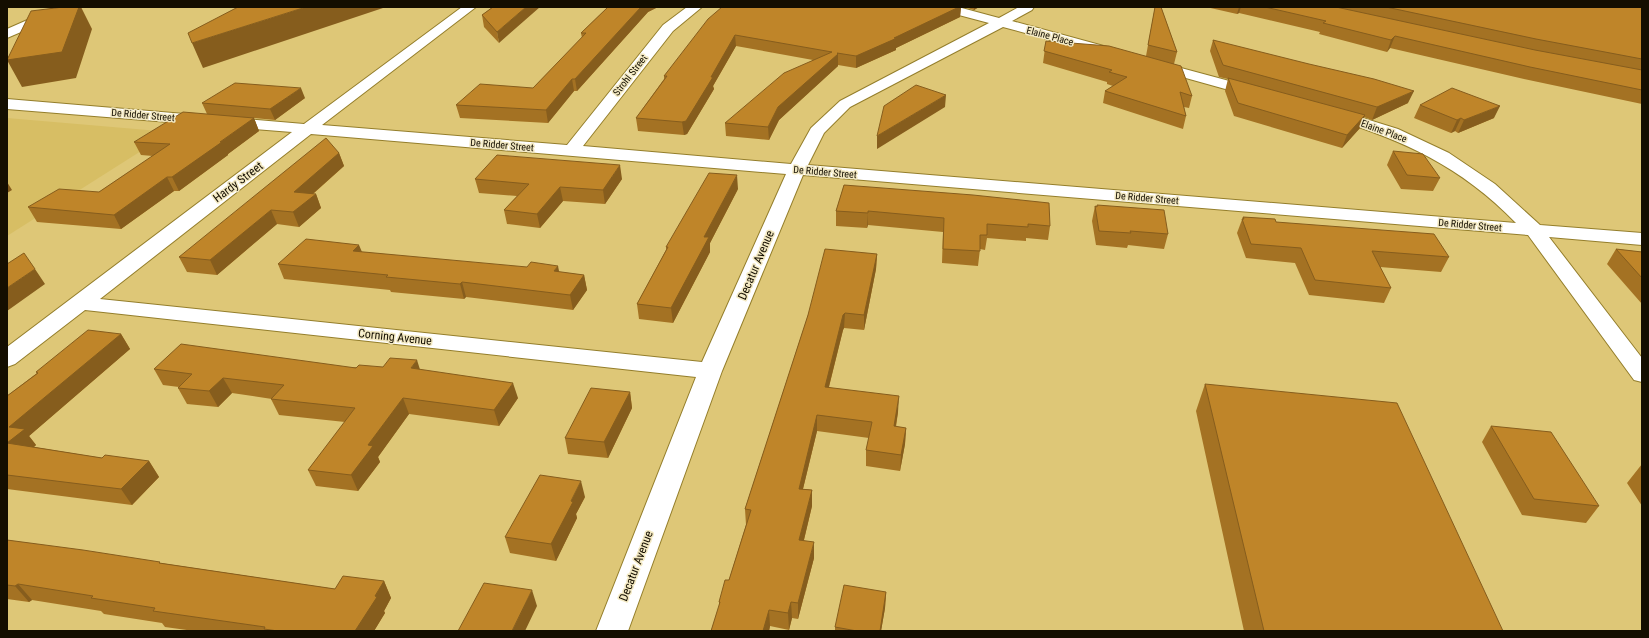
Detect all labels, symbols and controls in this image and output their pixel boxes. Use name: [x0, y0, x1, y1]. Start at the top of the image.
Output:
street label: Elaine Place: [1025, 24, 1075, 48]
street label: Strohl Street: [611, 52, 649, 98]
street label: De Ridder Street: [111, 107, 175, 123]
street label: Elaine Place: [1360, 118, 1409, 145]
street label: De Ridder Street: [470, 137, 534, 153]
street label: Hardy Street: [210, 159, 266, 205]
street label: De Ridder Street: [793, 164, 857, 180]
street label: De Ridder Street: [1115, 190, 1179, 206]
street label: De Ridder Street: [1438, 217, 1502, 233]
street label: Decatur Avenue: [735, 228, 777, 302]
street label: Corning Avenue: [357, 326, 433, 348]
street label: Decatur Avenue: [616, 529, 656, 603]

